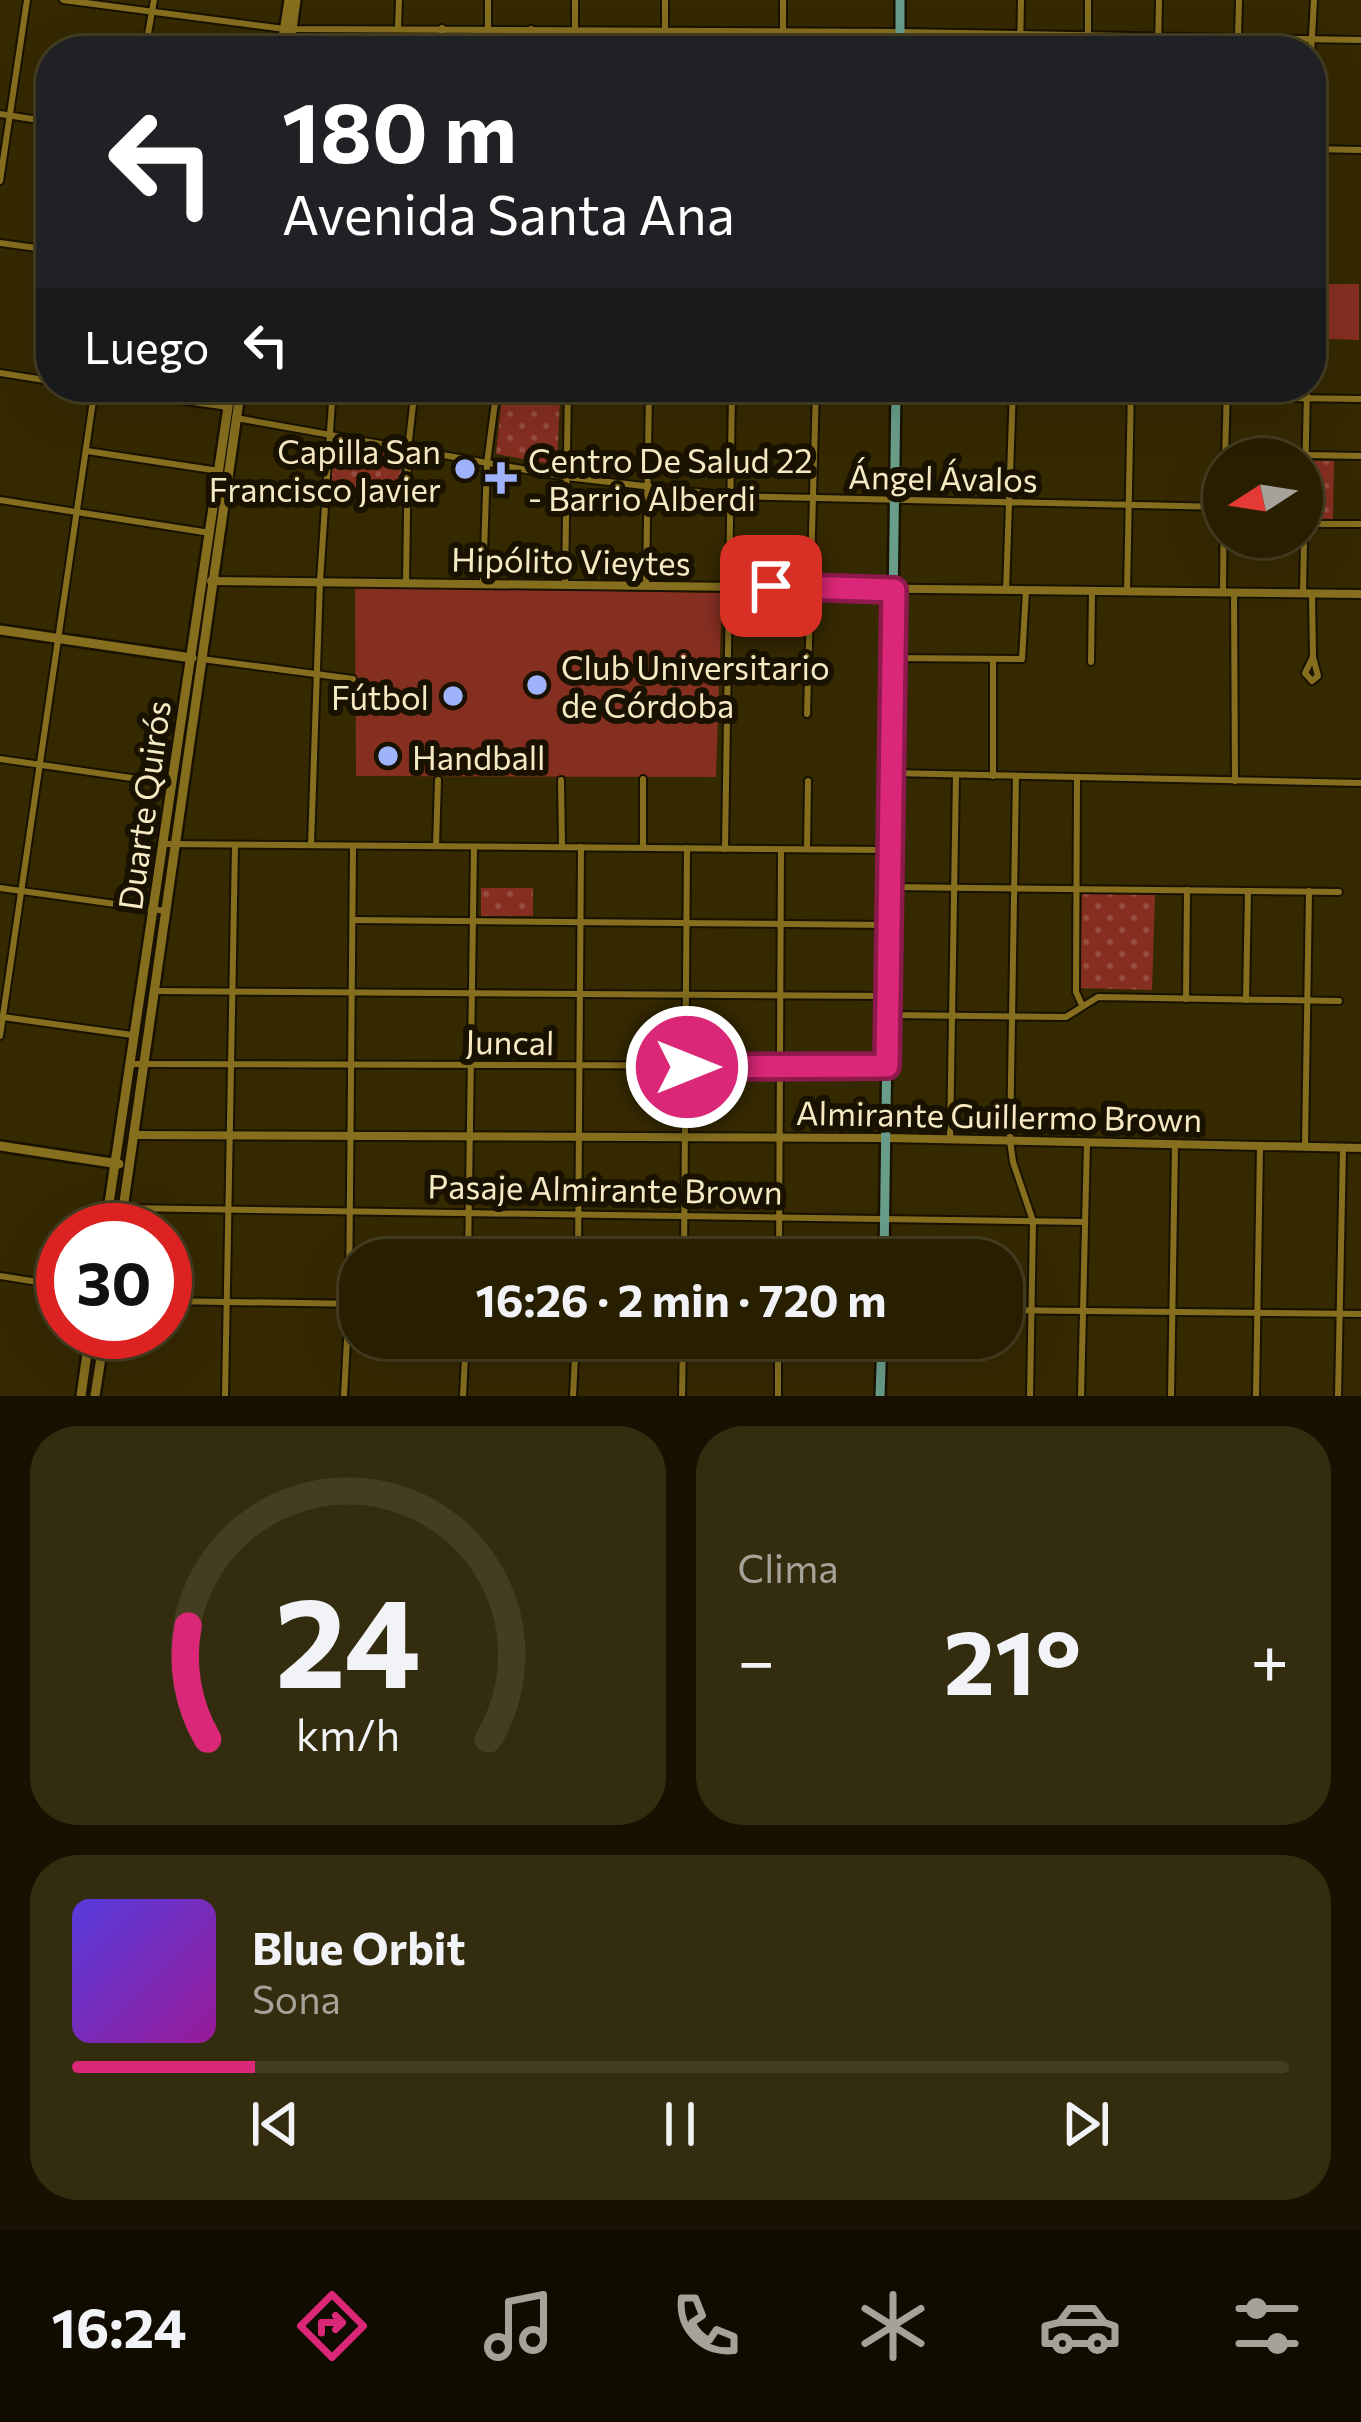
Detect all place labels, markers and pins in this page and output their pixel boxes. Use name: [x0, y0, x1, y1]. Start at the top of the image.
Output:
place label: Capilla San Francisco Javier: [209, 430, 441, 509]
place label: Centro De Salud 22 - Barrio Alberdi: [528, 439, 813, 518]
marker: Capilla San Francisco Javier: [452, 456, 478, 482]
marker: Centro De Salud 22 - Barrio Alberdi: [485, 462, 517, 494]
pin: [720, 535, 822, 637]
place label: Club Universitario de Córdoba: [561, 646, 830, 725]
marker: Club Universitario de Córdoba: [524, 672, 550, 698]
place label: Fútbol: [331, 676, 429, 717]
marker: Fútbol: [440, 683, 466, 709]
place label: Handball: [412, 736, 546, 777]
marker: Handball: [375, 743, 401, 769]

